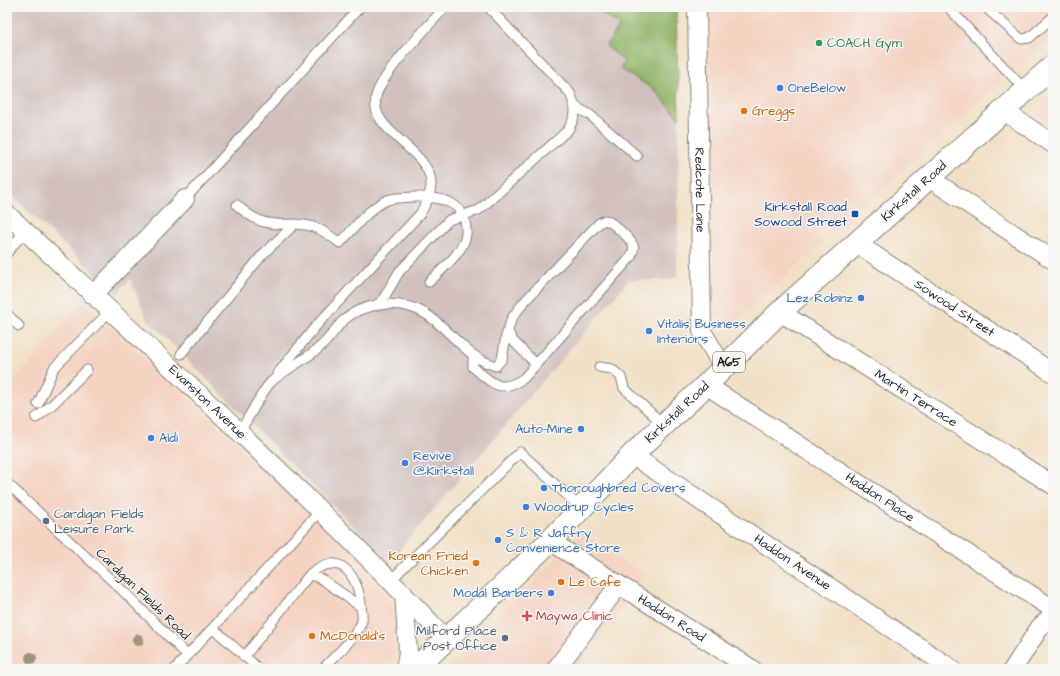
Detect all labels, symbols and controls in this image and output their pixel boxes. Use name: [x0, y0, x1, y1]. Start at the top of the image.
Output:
place label: COACH Gym: [827, 34, 903, 53]
marker: COACH Gym: [814, 38, 824, 48]
place label: OneBelow: [788, 79, 846, 97]
marker: OneBelow: [775, 83, 785, 93]
place label: Greggs: [752, 102, 796, 121]
marker: Greggs: [739, 106, 749, 116]
street label: Redcote Lane: [690, 147, 709, 233]
street label: Kirkstall Road: [877, 157, 951, 226]
place label: Kirkstall Road Sowood Street: [754, 198, 848, 231]
marker: Kirkstall Road Sowood Street: [850, 209, 860, 219]
street label: Sowood Street: [911, 275, 999, 341]
place label: Lez Robinz: [787, 289, 854, 307]
marker: Lez Robinz: [856, 293, 866, 303]
place label: Vitalis Business Interiors: [657, 315, 746, 348]
marker: Vitalis Business Interiors: [644, 326, 654, 336]
road number: A65: [713, 352, 745, 372]
street label: Evanston Avenue: [165, 361, 250, 443]
street label: Martin Terrace: [871, 365, 961, 431]
street label: Kirkstall Road: [641, 377, 714, 447]
place label: Auto-Mine: [515, 420, 573, 438]
marker: Auto-Mine: [576, 424, 586, 434]
place label: Aldi: [159, 429, 178, 447]
marker: Aldi: [146, 433, 156, 443]
place label: Revive @Kirkstall: [413, 447, 474, 480]
marker: Revive @Kirkstall: [400, 458, 410, 468]
street label: Haddon Place: [842, 468, 918, 526]
place label: Thoroughbred Covers: [552, 479, 686, 498]
marker: Thoroughbred Covers: [539, 483, 549, 493]
place label: Woodrup Cycles: [534, 498, 634, 517]
marker: Woodrup Cycles: [521, 502, 531, 512]
place label: Cardigan Fields Leisure Park: [54, 505, 144, 538]
marker: Cardigan Fields Leisure Park: [41, 516, 51, 526]
place label: S & R Jaffry Convenience Store: [506, 524, 620, 557]
street label: Haddon Avenue: [750, 530, 834, 595]
marker: S & R Jaffry Convenience Store: [493, 535, 503, 545]
street label: Cardigan Fields Road: [91, 544, 194, 645]
place label: Korean Fried Chicken: [388, 547, 468, 580]
marker: Korean Fried Chicken: [471, 558, 481, 568]
place label: Le Cafe: [569, 573, 621, 591]
marker: Le Cafe: [556, 577, 566, 587]
place label: Modal Barbers: [453, 584, 543, 602]
marker: Modal Barbers: [546, 588, 556, 598]
street label: Haddon Road: [634, 590, 709, 646]
place label: Maywa Clinic: [536, 607, 613, 626]
marker: Maywa Clinic: [521, 610, 533, 622]
place label: Milford Place Post Office: [416, 622, 497, 655]
place label: McDonald's: [320, 627, 386, 645]
marker: McDonald's: [307, 631, 317, 641]
marker: Milford Place Post Office: [500, 633, 510, 643]

